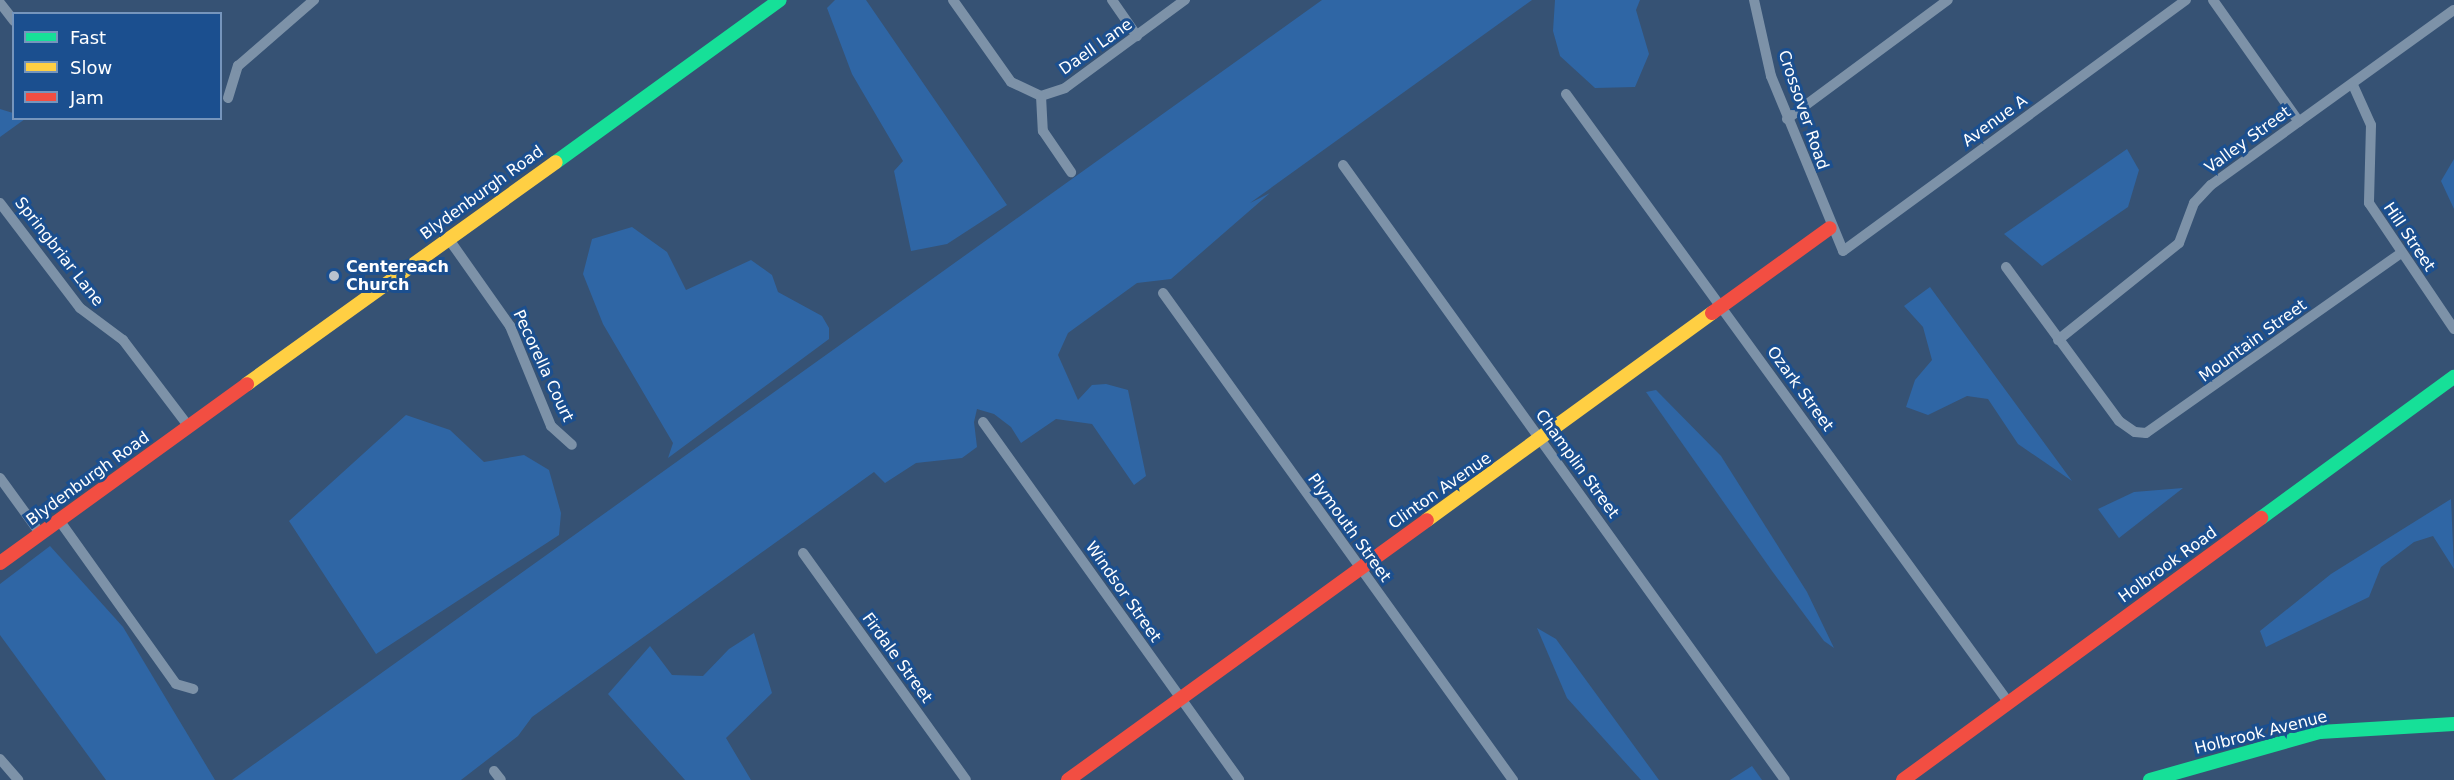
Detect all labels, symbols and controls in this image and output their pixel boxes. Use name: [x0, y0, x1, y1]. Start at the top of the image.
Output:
legend: [12, 12, 222, 120]
street label: Daell Lane: [1056, 15, 1136, 79]
text: Fast: [70, 27, 106, 48]
street label: Crossover Road: [1774, 48, 1832, 172]
text: Slow: [70, 57, 112, 78]
text: Jam: [70, 87, 104, 108]
street label: Avenue A: [1959, 91, 2031, 151]
street label: Valley Street: [2201, 102, 2295, 178]
street label: Blydenburgh Road: [417, 142, 547, 244]
street label: Springbriar Lane: [10, 194, 108, 310]
street label: Hill Street: [2379, 199, 2439, 275]
place label: Centereach Church: [346, 257, 449, 295]
marker: Centereach Church: [327, 269, 341, 283]
street label: Mountain Street: [2195, 296, 2311, 386]
street label: Pecorella Court: [509, 307, 577, 425]
street label: Ozark Street: [1763, 343, 1837, 435]
street label: Champlin Street: [1531, 406, 1623, 522]
street label: Blydenburgh Road: [23, 428, 153, 530]
street label: Clinton Avenue: [1385, 448, 1495, 534]
street label: Plymouth Street: [1303, 470, 1395, 586]
street label: Holbrook Road: [2115, 523, 2221, 607]
street label: Windsor Street: [1081, 538, 1165, 646]
street label: Firdale Street: [858, 609, 936, 707]
street label: Holbrook Avenue: [2193, 707, 2329, 759]

